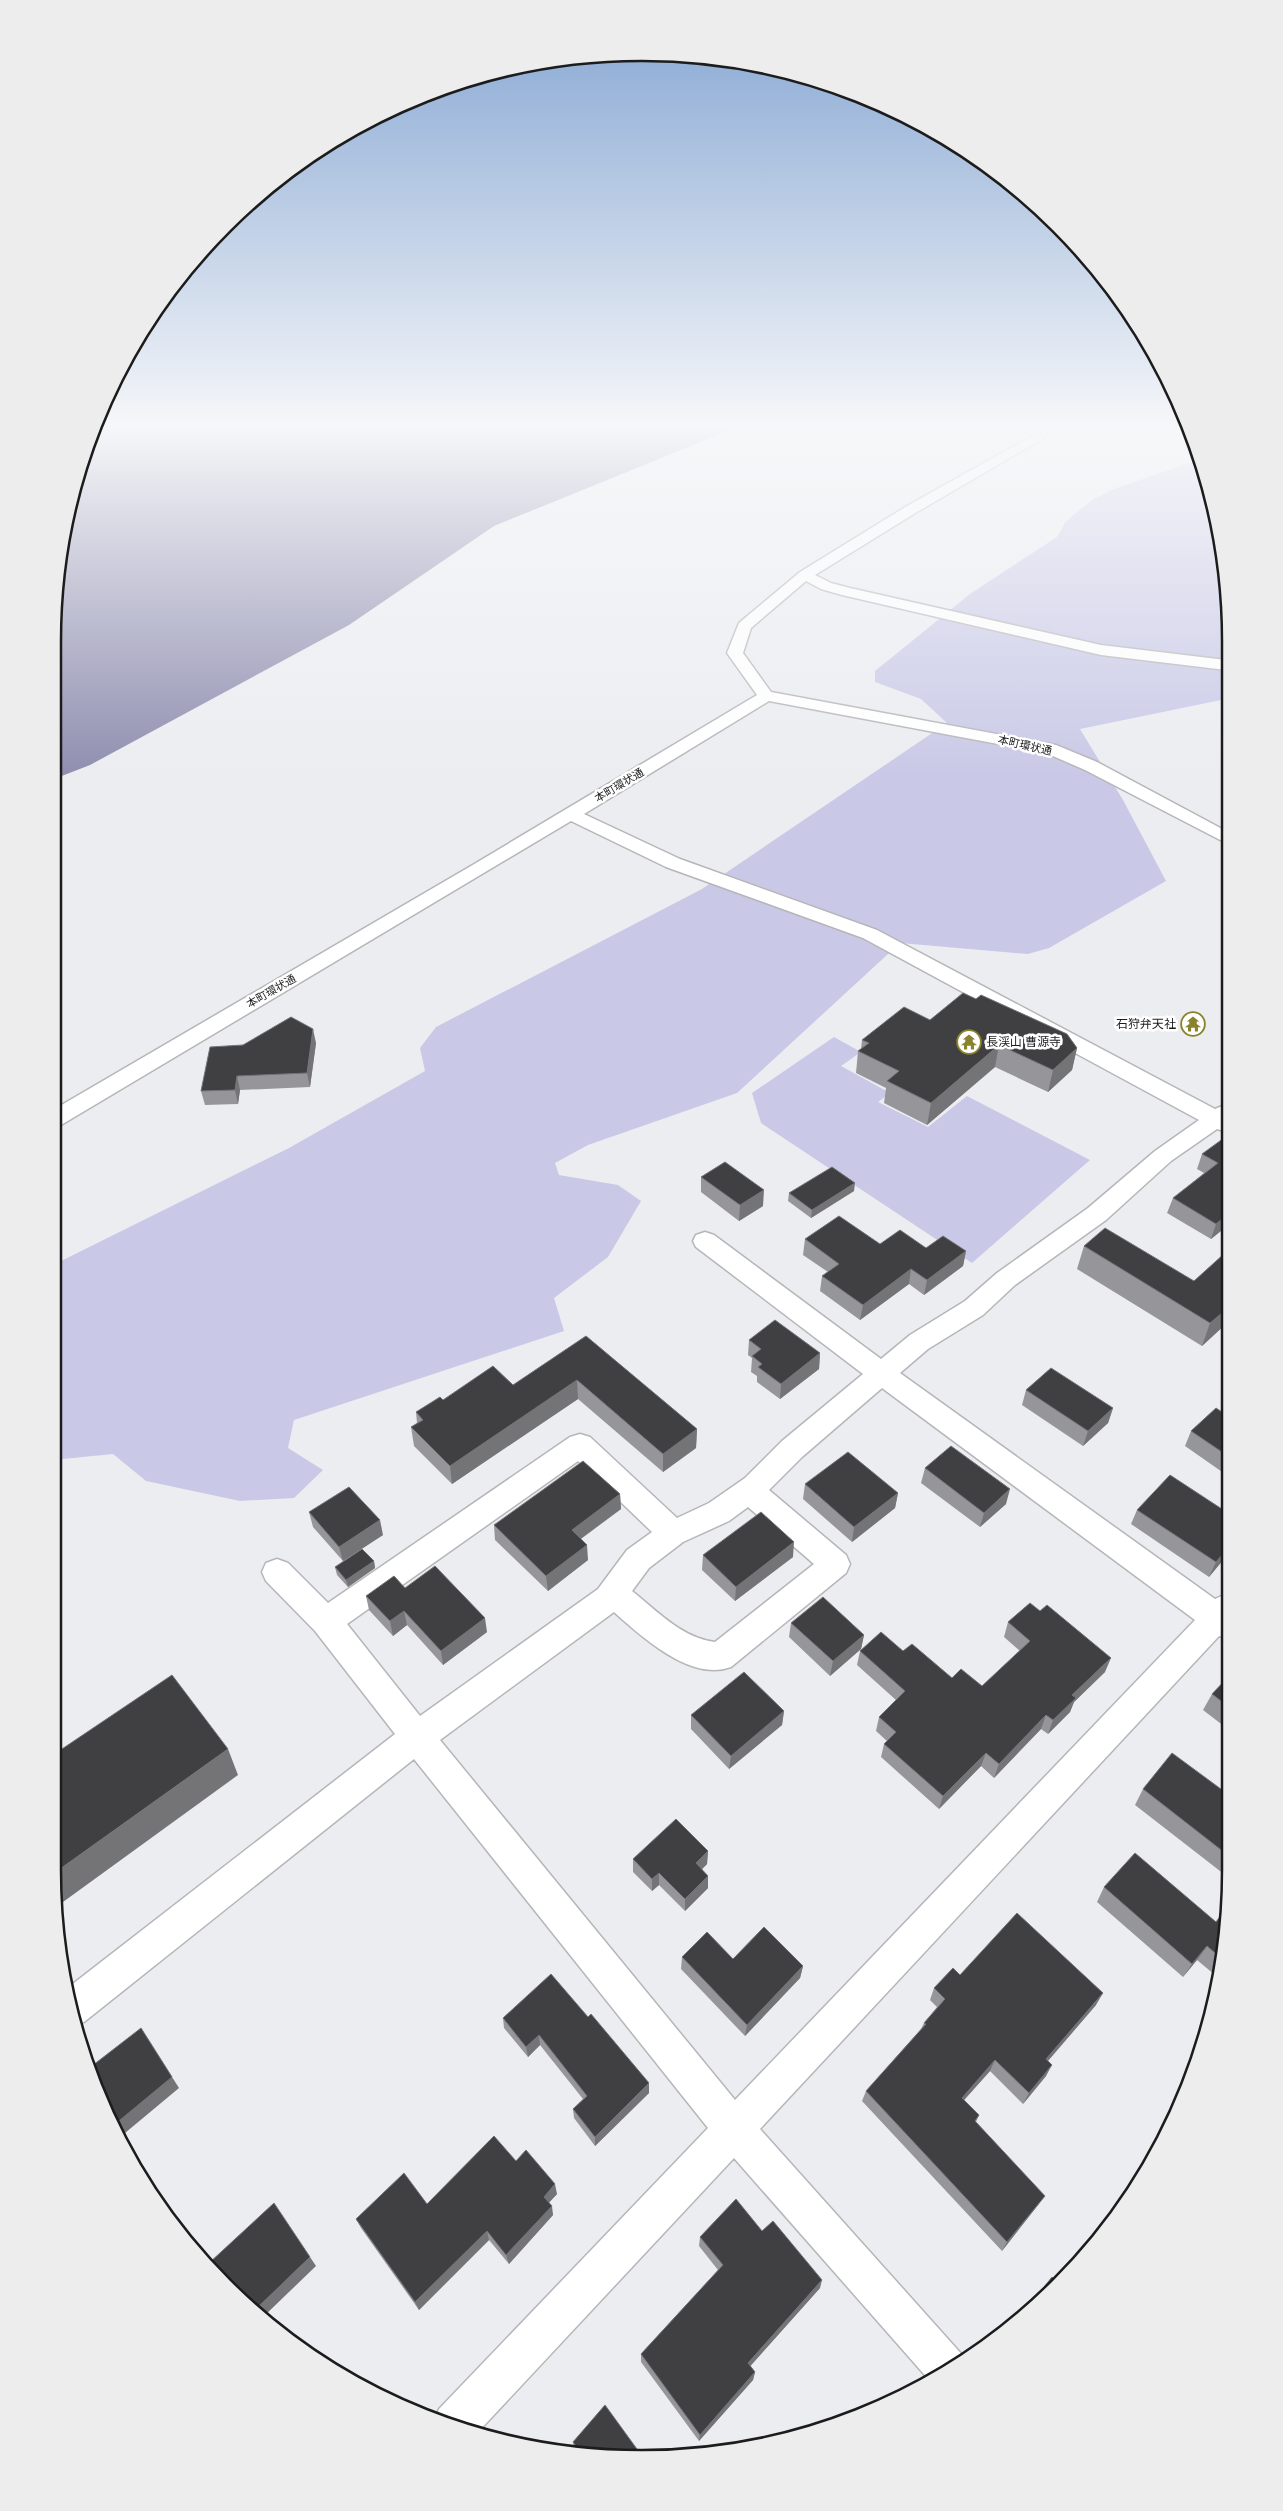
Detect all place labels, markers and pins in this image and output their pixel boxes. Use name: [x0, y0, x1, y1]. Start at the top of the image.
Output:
temple icon: 石狩弁天社: [1180, 1011, 1206, 1037]
place label: 石狩弁天社: [1116, 1016, 1176, 1031]
temple icon: 長渓山 曹源寺: [956, 1029, 982, 1055]
place label: 長渓山 曹源寺: [986, 1034, 1061, 1049]

